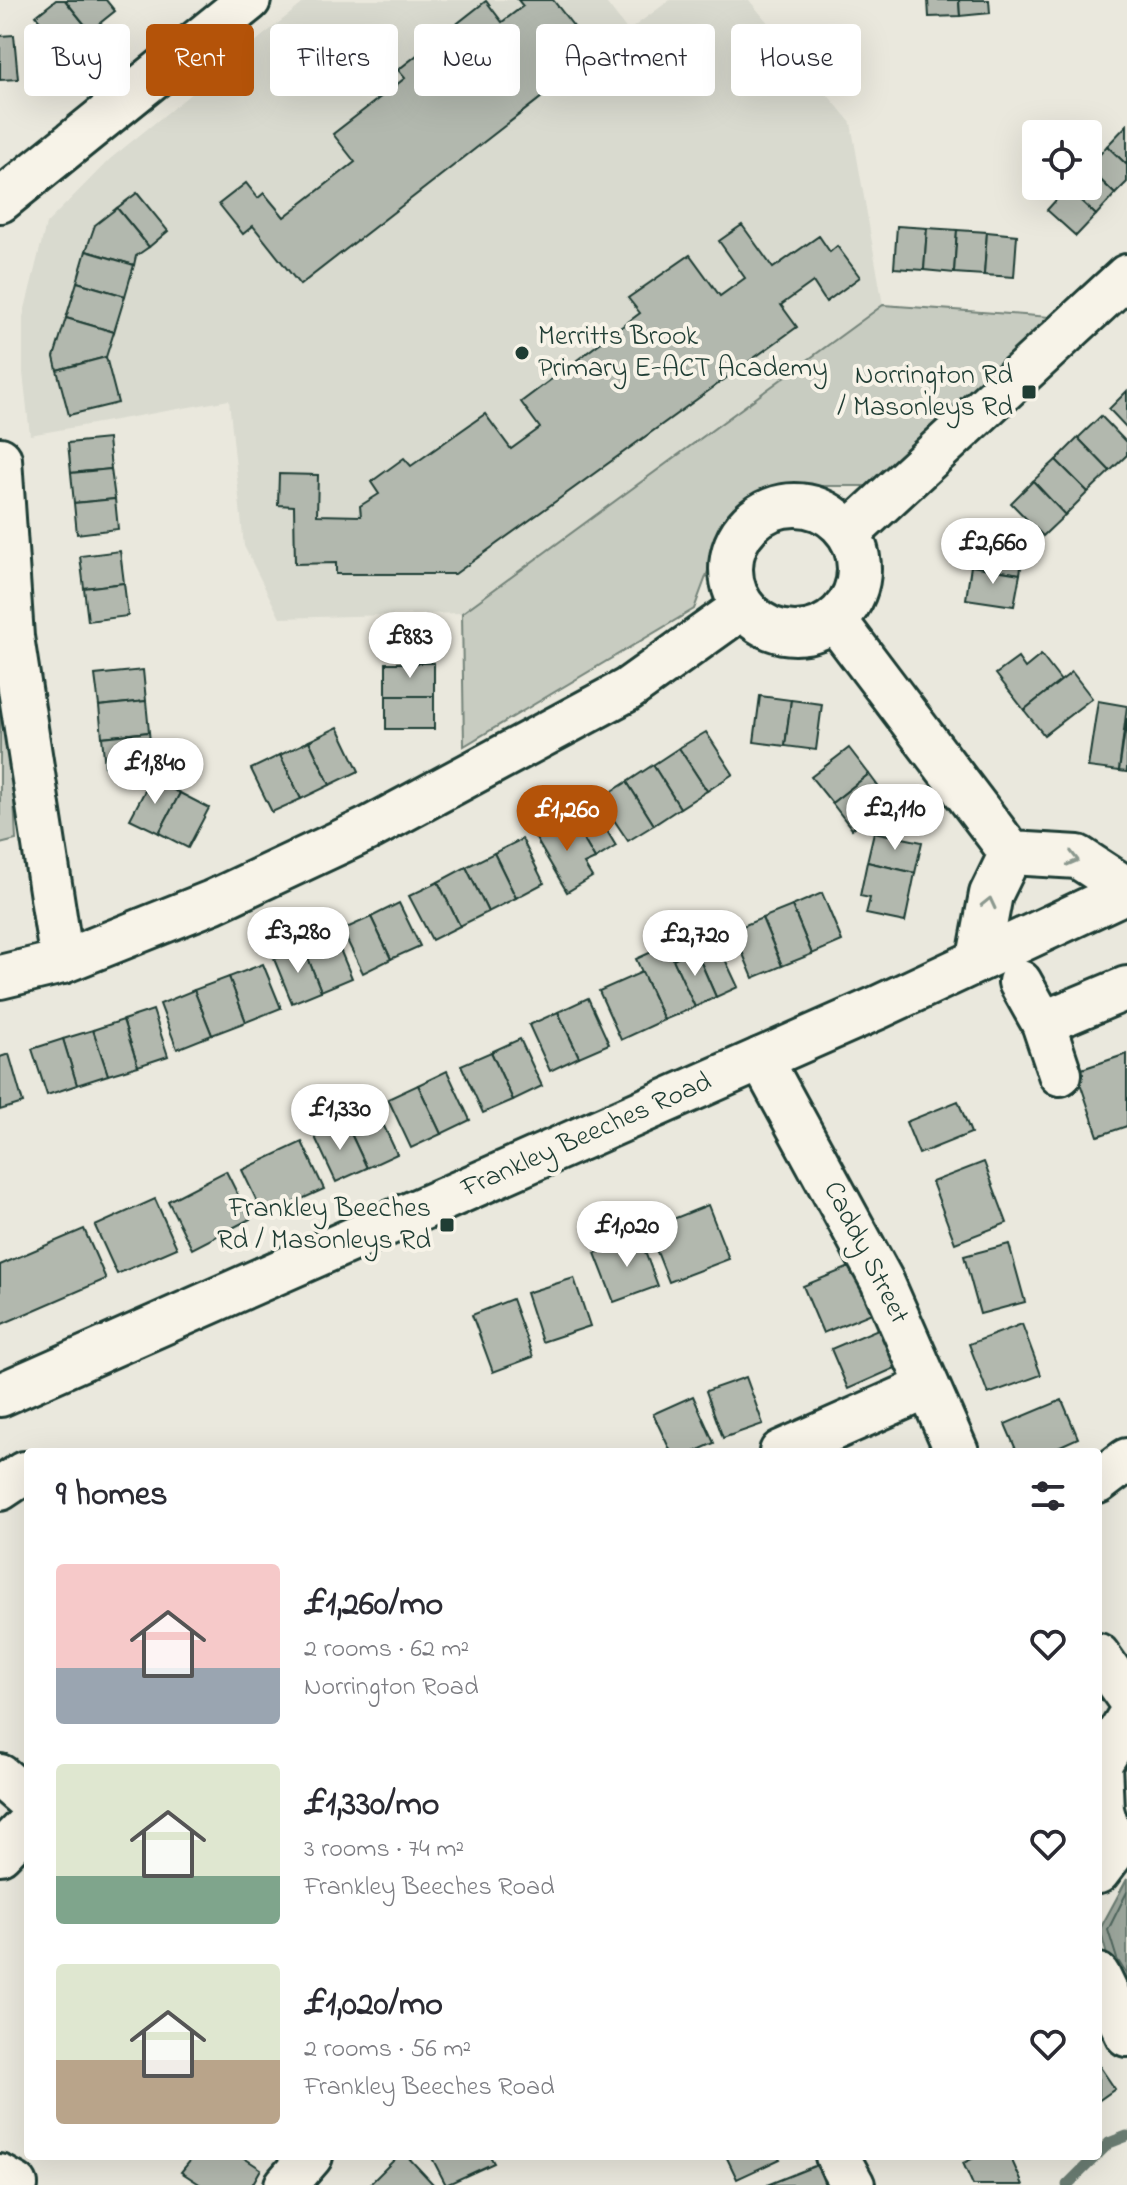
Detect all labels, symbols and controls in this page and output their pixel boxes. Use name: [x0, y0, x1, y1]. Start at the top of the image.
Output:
chip: Buy: [24, 24, 130, 96]
chip: Rent: [146, 24, 254, 96]
chip: Filters: [270, 24, 398, 96]
chip: New: [414, 24, 520, 96]
chip: Apartment: [536, 24, 715, 96]
chip: House: [731, 24, 861, 96]
map controls: [1022, 120, 1102, 200]
button: locate: [1022, 120, 1102, 200]
place label: Merritts Brook Primary E-ACT Academy: [538, 317, 828, 390]
marker: Merritts Brook Primary E-ACT Academy: [513, 344, 531, 362]
place label: Norrington Rd / Masonleys Rd: [837, 356, 1013, 429]
marker: Norrington Rd / Masonleys Rd: [1020, 383, 1038, 401]
pin: £2,660: [928, 518, 1058, 586]
text: £2,660: [959, 525, 1027, 563]
pin: £883: [363, 612, 457, 680]
text: £883: [387, 619, 433, 657]
pin: £1,840: [90, 738, 220, 806]
text: £1,840: [125, 745, 185, 783]
pin: £2,110: [830, 784, 960, 852]
pin: £1,260: [502, 785, 632, 853]
text: £2,110: [864, 791, 926, 829]
text: £1,260: [535, 792, 599, 830]
one-way arrow: [1066, 850, 1079, 867]
one-way arrow: [980, 897, 997, 911]
pin: £3,280: [233, 907, 363, 975]
pin: £2,720: [630, 910, 760, 978]
text: £3,280: [265, 914, 331, 952]
text: £2,720: [661, 917, 729, 955]
street label: Frankley Beeches Road: [454, 1062, 719, 1210]
pin: £1,330: [275, 1084, 405, 1152]
text: £1,330: [309, 1091, 371, 1129]
street label: Caddy Street: [812, 1175, 918, 1331]
place label: Frankley Beeches Rd / Masonleys Rd: [217, 1189, 431, 1262]
pin: £1,020: [562, 1201, 692, 1269]
text: £1,020: [595, 1208, 659, 1246]
marker: Frankley Beeches Rd / Masonleys Rd: [438, 1216, 456, 1234]
text: 9 homes: [56, 1471, 168, 1521]
icon: filters: [1026, 1474, 1070, 1518]
text: £1,260/mo: [304, 1581, 443, 1631]
icon: home: [120, 1596, 216, 1692]
icon: heart: [1026, 1622, 1070, 1666]
text: 2 rooms · 62 m²: [304, 1631, 469, 1669]
text: Norrington Road: [304, 1669, 479, 1707]
text: £1,330/mo: [304, 1781, 440, 1831]
icon: home: [120, 1796, 216, 1892]
icon: heart: [1026, 1822, 1070, 1866]
text: 3 rooms · 74 m²: [304, 1831, 464, 1869]
text: Frankley Beeches Road: [304, 1869, 555, 1907]
text: £1,020/mo: [304, 1981, 443, 2031]
icon: home: [120, 1996, 216, 2092]
icon: heart: [1026, 2022, 1070, 2066]
text: 2 rooms · 56 m²: [304, 2031, 471, 2069]
text: Frankley Beeches Road: [304, 2069, 555, 2107]

